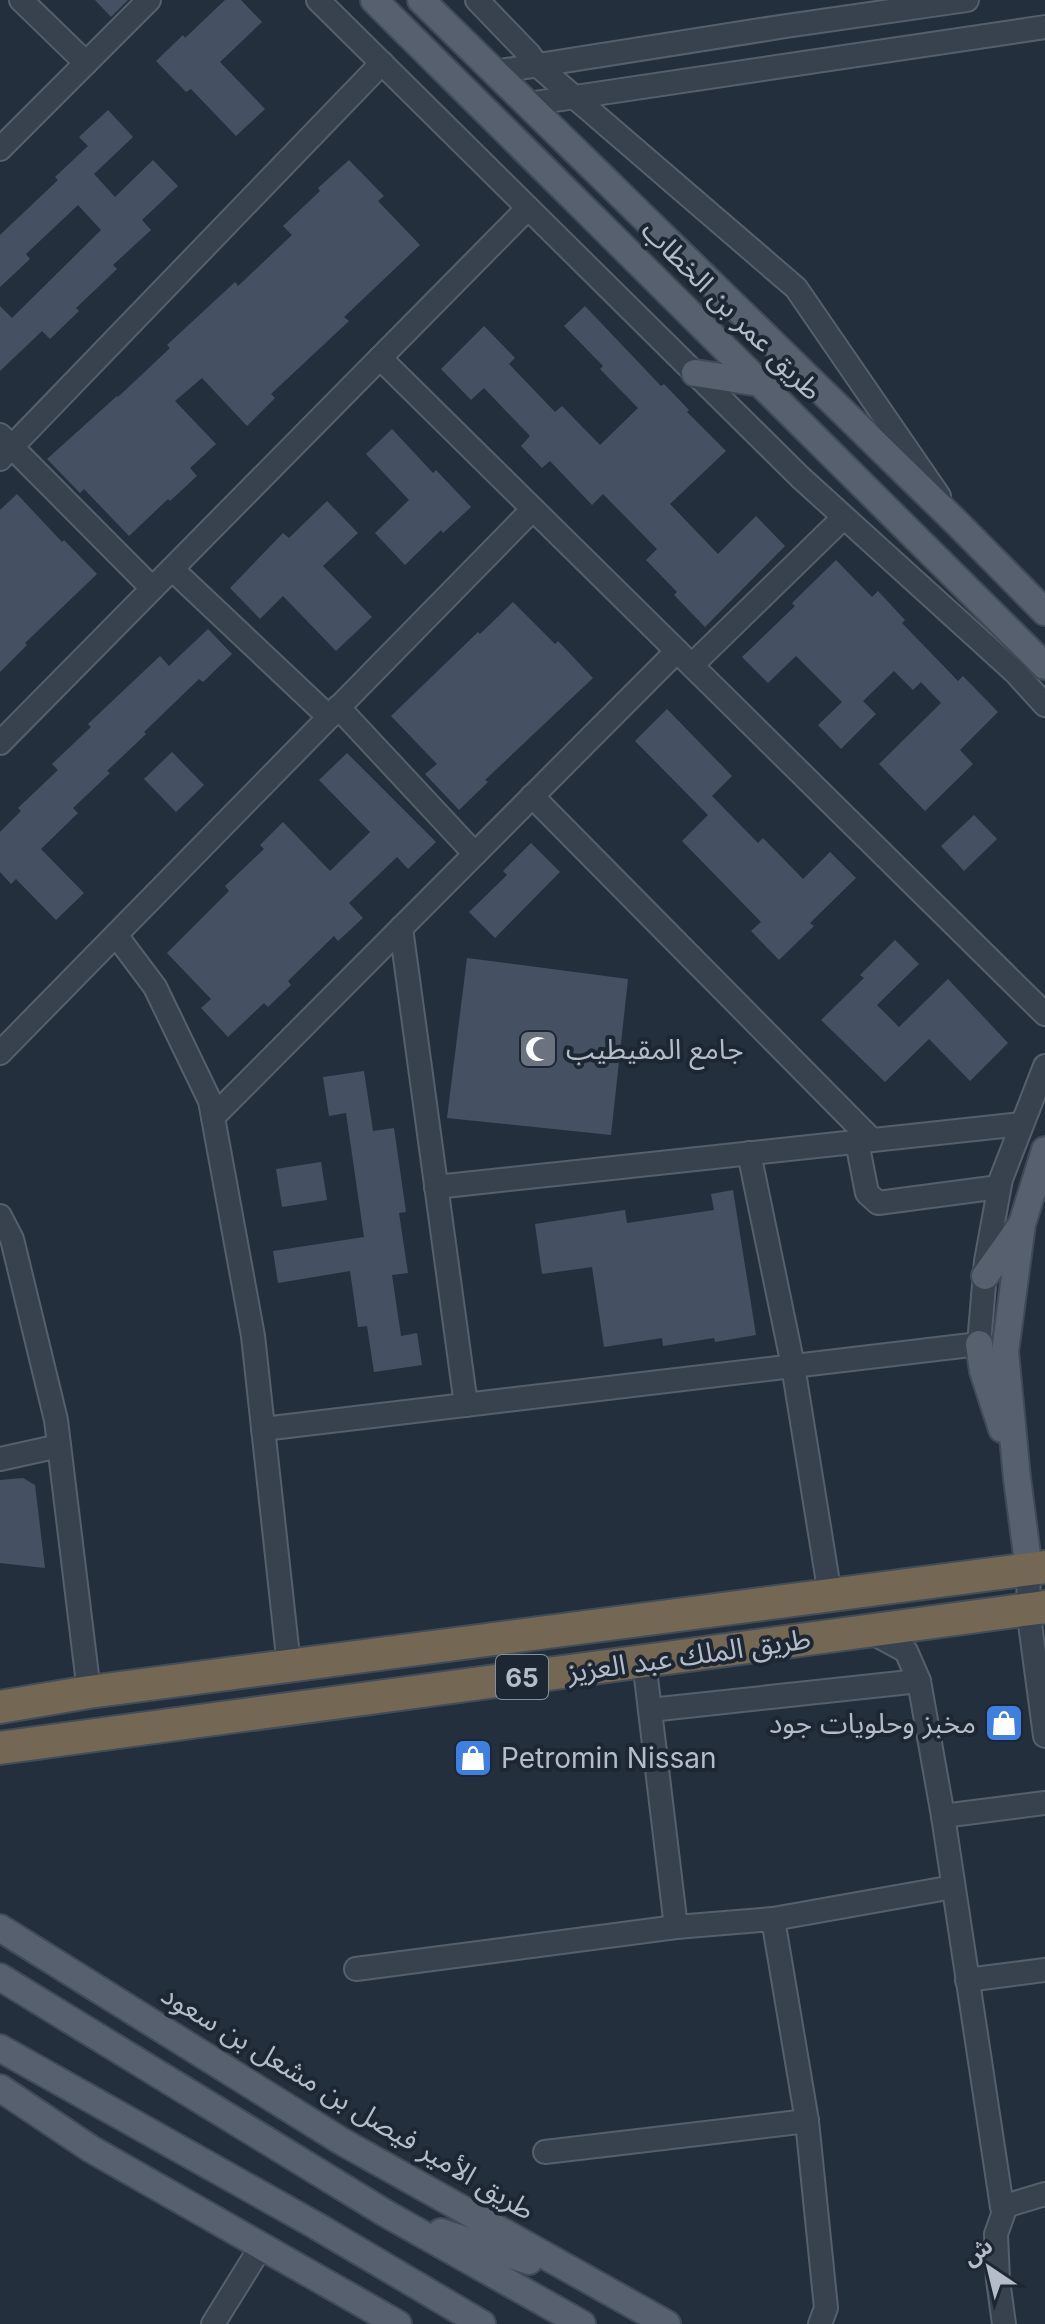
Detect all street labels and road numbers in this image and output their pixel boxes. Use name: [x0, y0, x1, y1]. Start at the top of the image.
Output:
street label: طريق عمر بن الخطاب: [634, 213, 829, 408]
street label: طريق الملك عبد العزيز: [564, 1621, 813, 1690]
road number: 65: [496, 1655, 548, 1699]
street label: طريق الأمير فيصل بن مشعل بن سعود: [155, 1977, 541, 2228]

